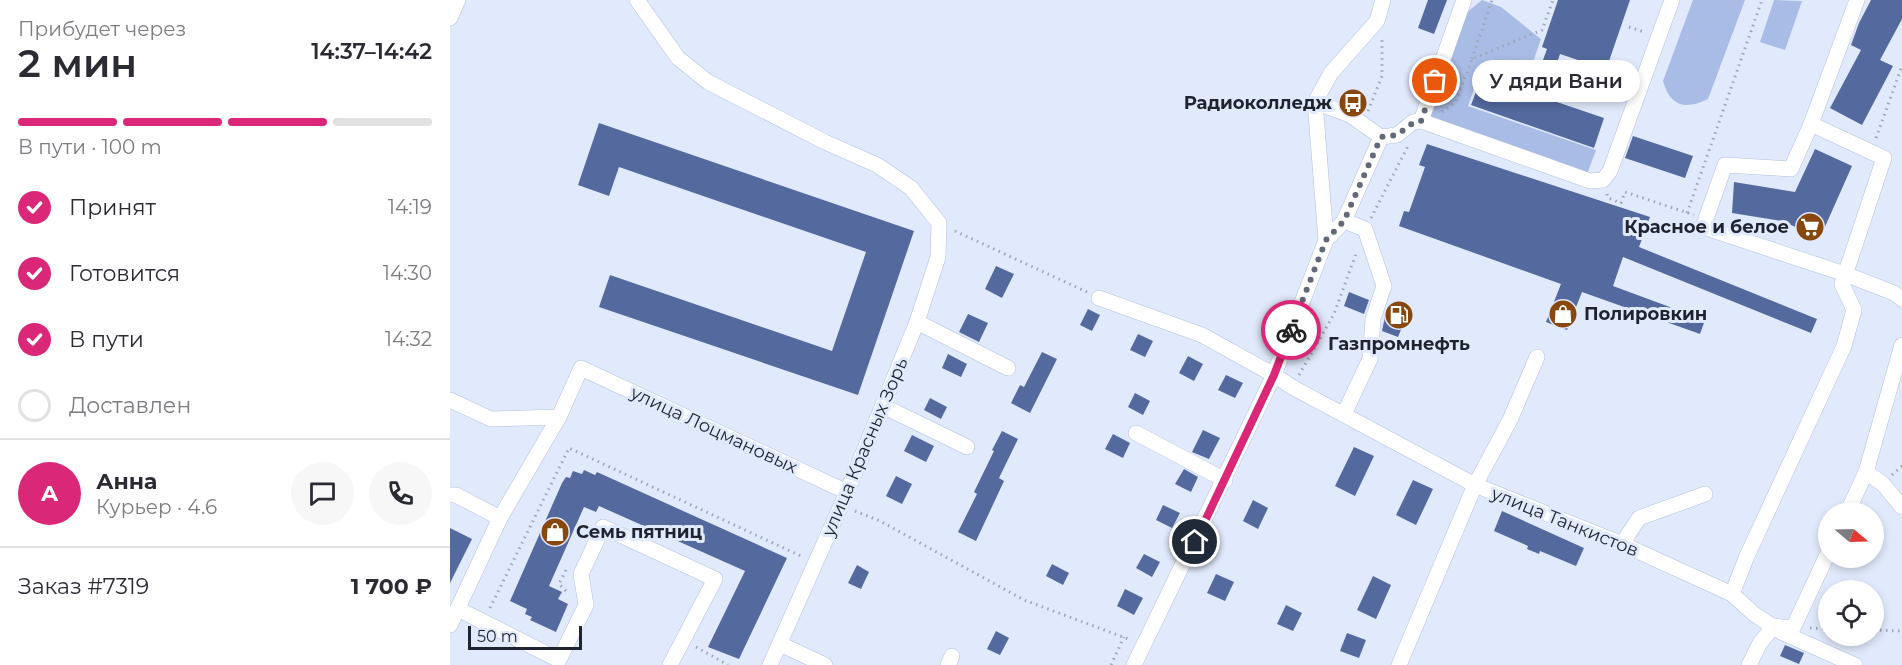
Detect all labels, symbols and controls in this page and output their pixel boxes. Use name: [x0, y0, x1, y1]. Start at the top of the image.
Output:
text: Прибудет через: [18, 17, 186, 41]
text: 14:37–14:42: [311, 38, 432, 65]
text: 2 мин: [18, 39, 137, 87]
pin: [1409, 55, 1460, 106]
callout: У дяди Вани: [1471, 60, 1639, 102]
icon: bag: [1418, 64, 1451, 97]
text: У дяди Вани: [1489, 69, 1623, 93]
bus stop icon: Радиоколледж: [1337, 87, 1369, 119]
place label: Радиоколледж: [1184, 92, 1333, 114]
text: В пути · 100 m: [18, 135, 162, 159]
icon: check: [18, 191, 51, 224]
text: Принят: [69, 194, 156, 221]
text: 14:19: [388, 195, 432, 219]
supermarket icon: Красное и белое: [1794, 211, 1826, 243]
place label: Красное и белое: [1624, 216, 1789, 238]
icon: check: [18, 257, 51, 290]
text: Готовится: [69, 260, 180, 287]
text: 14:30: [383, 261, 432, 285]
shop icon: Полировкин: [1547, 298, 1579, 330]
fuel station icon: Газпромнефть: [1383, 299, 1415, 331]
courier: [1261, 300, 1321, 360]
place label: Полировкин: [1584, 303, 1707, 325]
icon: bike: [1275, 314, 1308, 347]
icon: check: [18, 323, 51, 356]
text: В пути: [69, 326, 144, 353]
text: 14:32: [385, 327, 432, 351]
place label: Газпромнефть: [1328, 333, 1470, 355]
street label: улица Красных Зорь: [817, 354, 913, 541]
street label: улица Лоцмановых: [626, 381, 801, 479]
text: Доставлен: [69, 392, 191, 419]
button: chat: [291, 462, 354, 525]
button: phone: [369, 462, 432, 525]
text: Анна: [96, 468, 157, 495]
text: А: [41, 480, 58, 507]
street label: улица Танкистов: [1487, 482, 1642, 562]
text: Курьер · 4.6: [96, 495, 217, 519]
north arrow: [1818, 502, 1884, 568]
map controls: [1818, 502, 1884, 646]
shop icon: Семь пятниц: [539, 516, 571, 548]
pin: [1169, 516, 1220, 567]
place label: Семь пятниц: [576, 521, 702, 543]
icon: home: [1178, 525, 1211, 558]
text: Заказ #7319: [18, 573, 149, 600]
text: 1 700 ₽: [351, 573, 432, 600]
button: locate: [1818, 580, 1884, 646]
scale bar: [468, 623, 582, 650]
text: 50 m: [477, 627, 518, 646]

